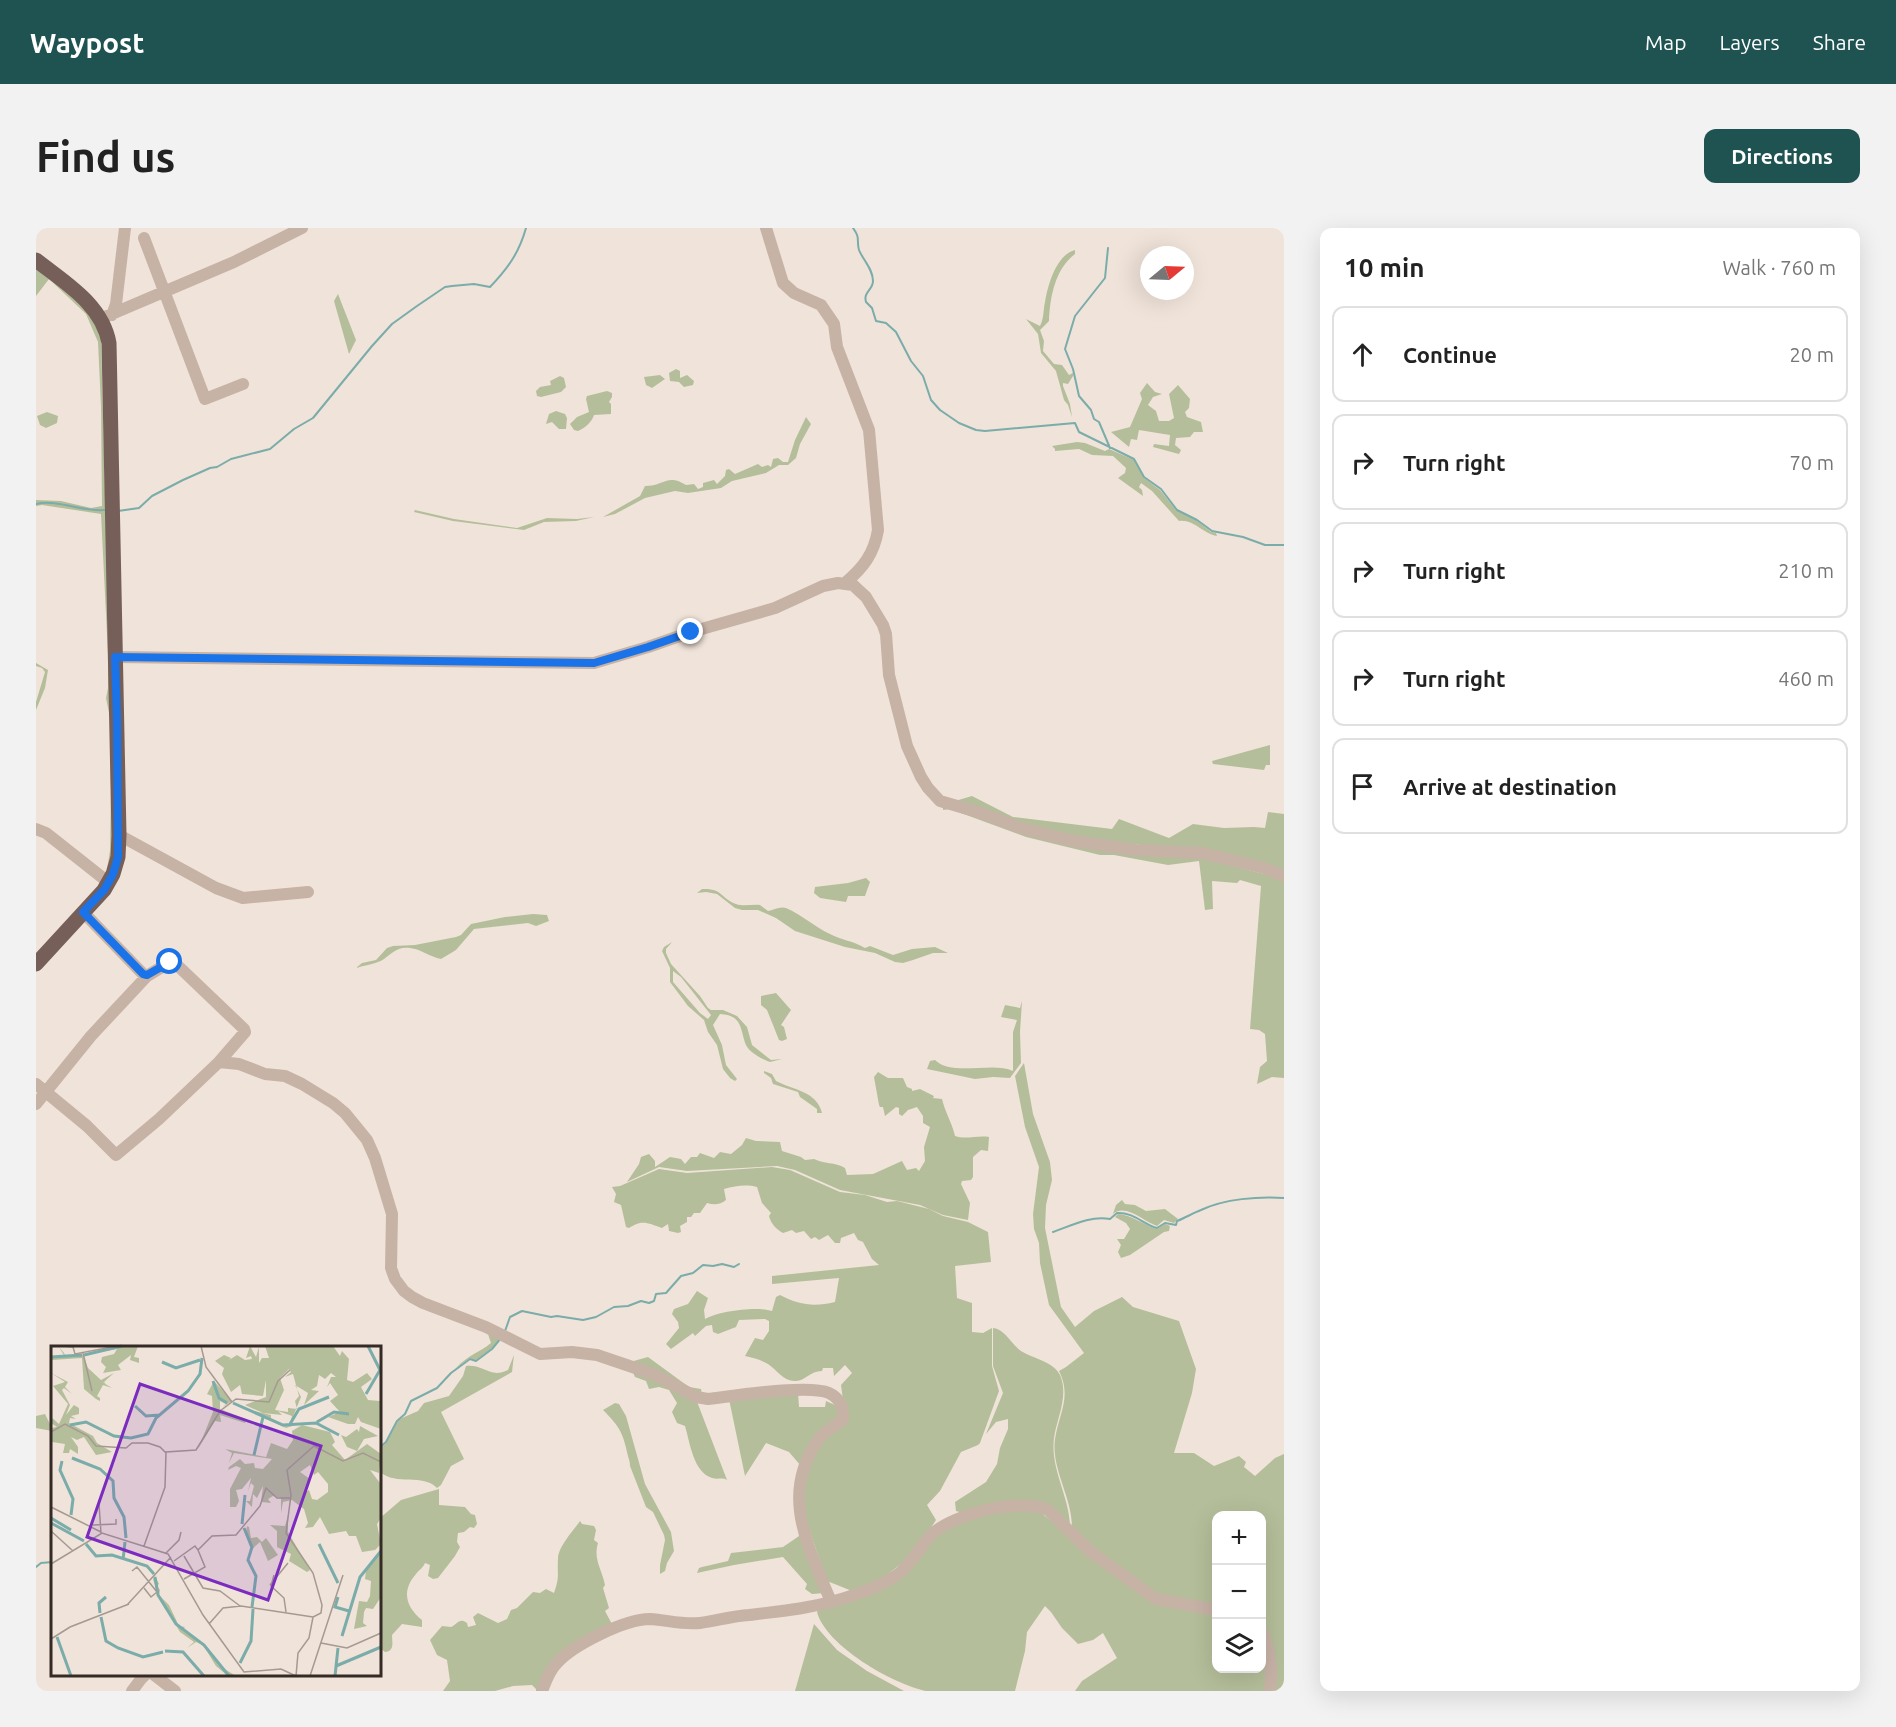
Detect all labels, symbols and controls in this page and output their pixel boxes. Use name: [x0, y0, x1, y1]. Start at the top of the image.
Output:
text: Waypost: [30, 27, 144, 58]
text: Map: [1645, 30, 1686, 54]
text: Layers: [1719, 30, 1780, 54]
text: Share: [1813, 30, 1866, 54]
button: Directions: [1704, 129, 1860, 183]
text: Find us: [36, 133, 175, 180]
north arrow: [1140, 246, 1194, 300]
text: 10 min: [1344, 253, 1424, 282]
text: Walk · 760 m: [1723, 256, 1836, 279]
icon: ahead: [1346, 338, 1379, 371]
text: Continue: [1403, 342, 1497, 367]
text: 20 m: [1790, 343, 1834, 366]
icon: right: [1346, 446, 1379, 479]
text: Turn right: [1403, 450, 1505, 475]
text: 70 m: [1790, 451, 1834, 474]
icon: right: [1346, 554, 1379, 587]
text: Turn right: [1403, 558, 1505, 583]
text: 210 m: [1778, 559, 1834, 582]
route end: [677, 618, 703, 644]
icon: right: [1346, 662, 1379, 695]
text: Turn right: [1403, 666, 1505, 691]
text: 460 m: [1778, 667, 1834, 690]
icon: arrive: [1346, 770, 1379, 803]
text: Arrive at destination: [1403, 774, 1617, 799]
route start: [156, 948, 182, 974]
inset map: [51, 1346, 381, 1676]
map controls: [1212, 1511, 1266, 1673]
button: +: [1212, 1511, 1266, 1565]
button: −: [1212, 1565, 1266, 1619]
button: layers: [1212, 1619, 1266, 1673]

